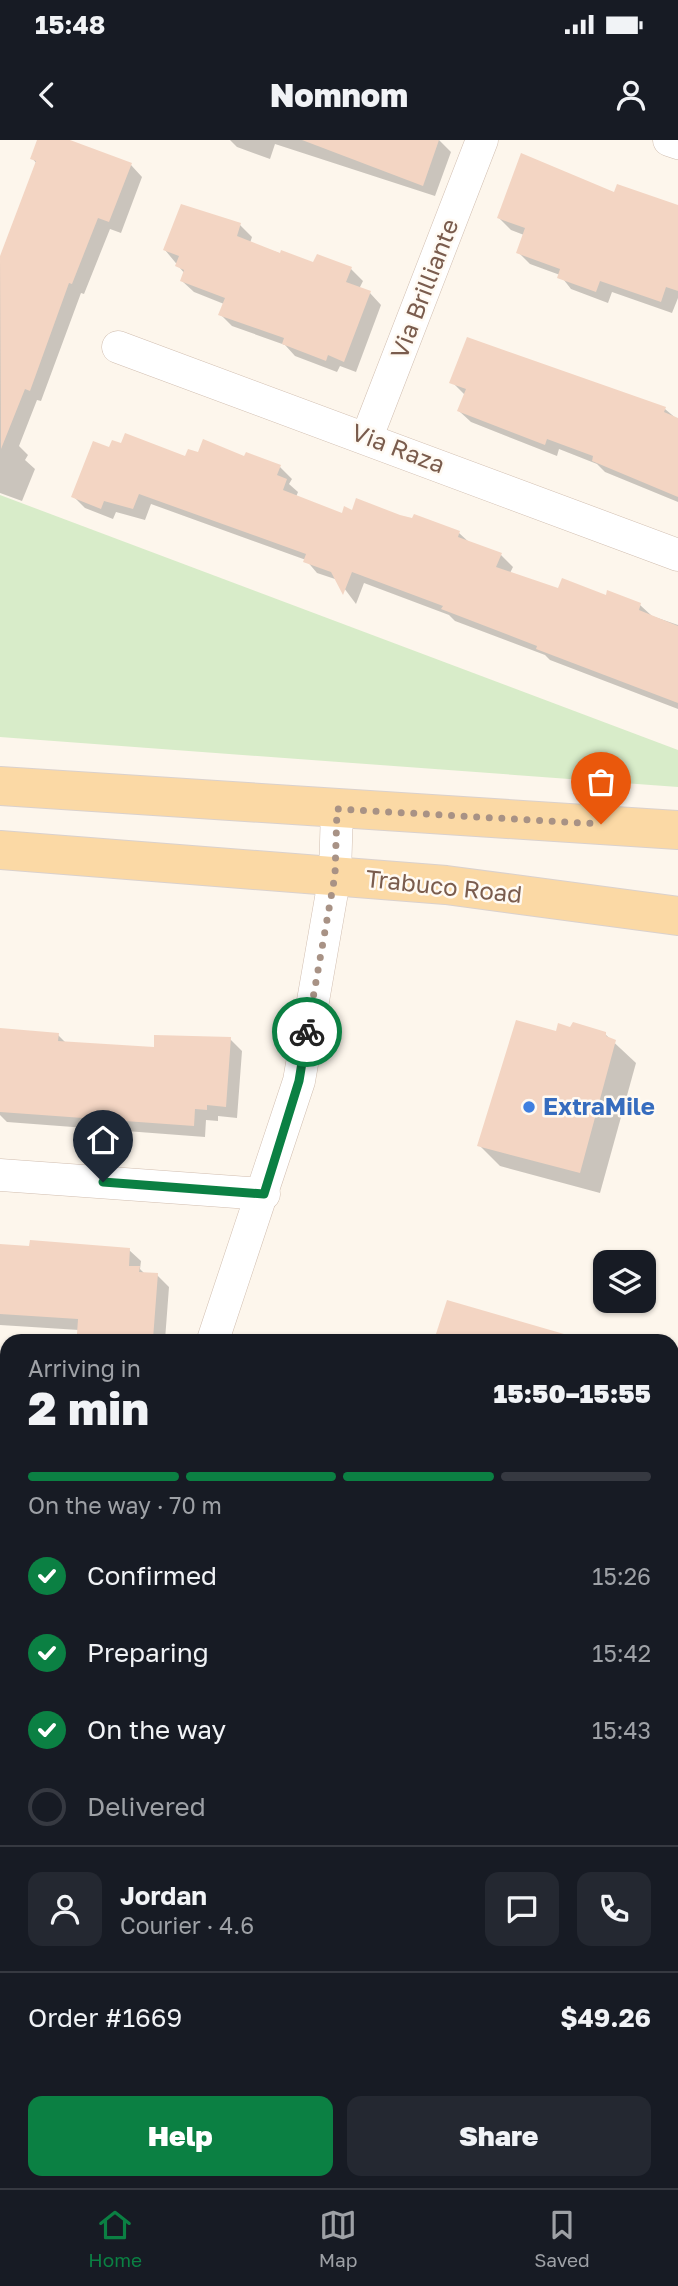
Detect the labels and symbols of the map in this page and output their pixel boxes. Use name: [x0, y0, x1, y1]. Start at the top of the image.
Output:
street label: Via Brilliante: [384, 214, 464, 362]
street label: Via Raza: [348, 417, 449, 479]
pin: [571, 752, 631, 824]
street label: Trabuco Road: [365, 863, 524, 908]
courier: [272, 997, 342, 1067]
place label: ExtraMile: [543, 1091, 655, 1120]
marker: ExtraMile: [521, 1099, 537, 1115]
pin: [73, 1110, 133, 1182]

